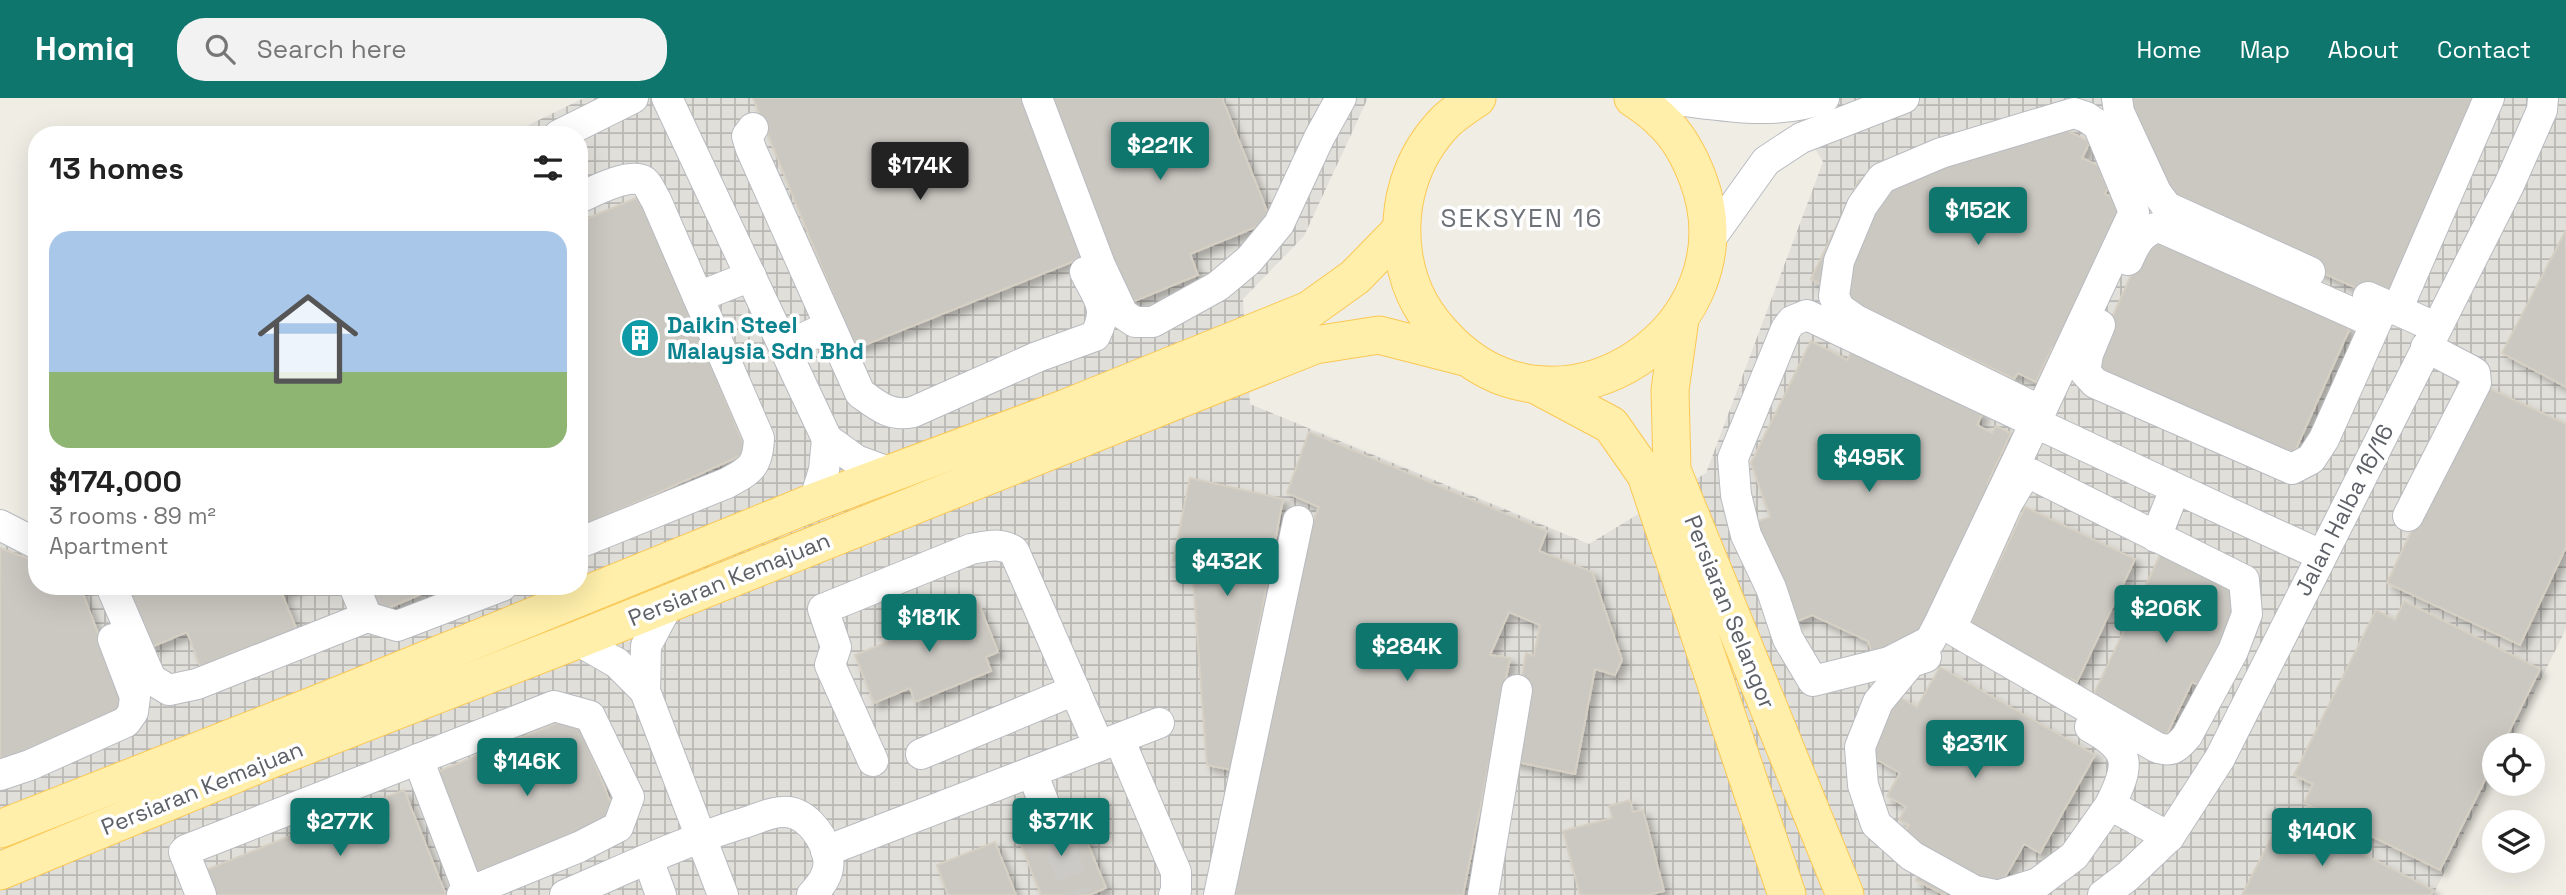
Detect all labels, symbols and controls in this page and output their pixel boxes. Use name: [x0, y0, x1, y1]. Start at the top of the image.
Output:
search box: [177, 18, 667, 81]
text: Homiq: [35, 28, 135, 70]
icon: search: [201, 30, 239, 68]
text: Search here: [257, 32, 407, 66]
text: Home: [2136, 34, 2202, 65]
text: Map: [2240, 34, 2290, 65]
text: About: [2328, 34, 2399, 65]
text: Contact: [2437, 34, 2531, 65]
pin: $221K: [1111, 122, 1209, 182]
text: $221K: [1127, 130, 1193, 160]
pin: $174K: [871, 142, 969, 202]
text: 13 homes: [49, 149, 184, 188]
icon: filters: [529, 149, 567, 187]
text: $174K: [887, 150, 953, 180]
pin: $152K: [1929, 188, 2027, 247]
text: $152K: [1945, 195, 2011, 225]
district label: SEKSYEN 16: [1441, 201, 1603, 235]
icon: home: [245, 276, 371, 402]
place label: Daikin Steel Malaysia Sdn Bhd: [667, 310, 864, 366]
building icon: Daikin Steel Malaysia Sdn Bhd: [619, 317, 661, 359]
street label: Jalan Halba 16/16: [2288, 419, 2400, 601]
pin: $495K: [1820, 434, 1918, 494]
text: $495K: [1834, 442, 1904, 472]
text: $174,000: [49, 462, 182, 501]
text: 3 rooms · 89 m²: [49, 501, 216, 531]
street label: Persiaran Selangor: [1677, 511, 1783, 713]
street label: Persiaran Kemajuan: [624, 525, 834, 633]
text: Apartment: [49, 531, 169, 561]
pin: $432K: [1178, 538, 1276, 598]
text: $432K: [1192, 546, 1262, 576]
pin: $206K: [2117, 586, 2215, 645]
text: $206K: [2130, 593, 2202, 623]
pin: $181K: [880, 594, 978, 654]
text: $181K: [898, 602, 960, 632]
pin: $284K: [1358, 624, 1456, 683]
text: $284K: [1372, 631, 1442, 661]
pin: $231K: [1926, 720, 2024, 780]
text: $231K: [1942, 728, 2008, 758]
map controls: [2482, 733, 2545, 873]
button: locate: [2482, 733, 2545, 796]
street label: Persiaran Kemajuan: [97, 734, 307, 842]
pin: $146K: [478, 738, 576, 798]
text: $146K: [493, 746, 561, 776]
pin: $277K: [291, 798, 389, 858]
pin: $371K: [1012, 798, 1110, 858]
text: $277K: [306, 806, 374, 836]
text: $371K: [1028, 806, 1094, 836]
pin: $140K: [2273, 808, 2371, 868]
button: layers: [2482, 810, 2545, 873]
text: $140K: [2288, 816, 2356, 846]

